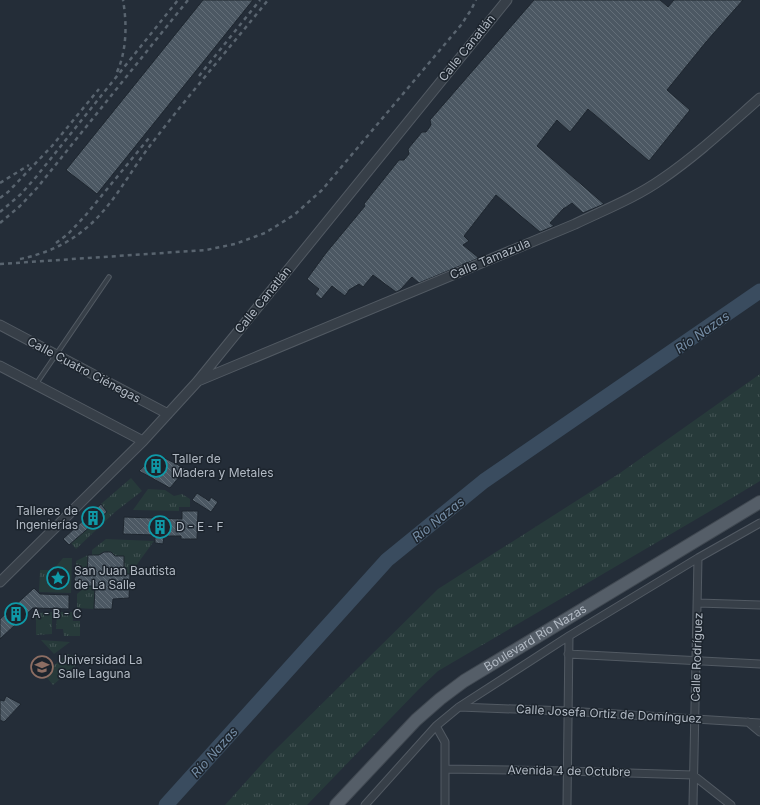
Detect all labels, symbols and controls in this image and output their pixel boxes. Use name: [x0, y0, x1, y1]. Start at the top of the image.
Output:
street label: Calle Canatlán: [435, 11, 498, 84]
street label: Calle Tamazula: [447, 235, 532, 282]
street label: Calle Canatlán: [231, 263, 294, 336]
water label: Río Nazas: [672, 307, 732, 356]
street label: Calle Cuatro Ciénegas: [25, 333, 144, 406]
place label: Taller de Madera y Metales: [172, 451, 273, 480]
building icon: Taller de Madera y Metales: [143, 453, 169, 479]
water label: Río Nazas: [409, 493, 467, 545]
place label: Talleres de Ingenierías: [16, 503, 78, 532]
building icon: Talleres de Ingenierías: [80, 505, 106, 531]
building icon: D - E - F: [147, 514, 173, 540]
place label: D - E - F: [176, 519, 224, 534]
place label: San Juan Bautista de La Salle: [74, 563, 176, 592]
place icon: San Juan Bautista de La Salle: [45, 565, 71, 591]
building icon: A - B - C: [3, 601, 29, 627]
street label: Boulevard Río Nazas: [481, 601, 589, 674]
place label: A - B - C: [32, 606, 82, 621]
street label: Calle Rodríguez: [687, 612, 706, 702]
place label: Universidad La Salle Laguna: [58, 652, 143, 681]
school or university icon: Universidad La Salle Laguna: [29, 654, 55, 680]
street label: Calle Josefa Ortiz de Domínguez: [516, 701, 702, 726]
water label: Río Nazas: [187, 723, 241, 781]
street label: Avenida 4 de Octubre: [507, 762, 631, 779]

